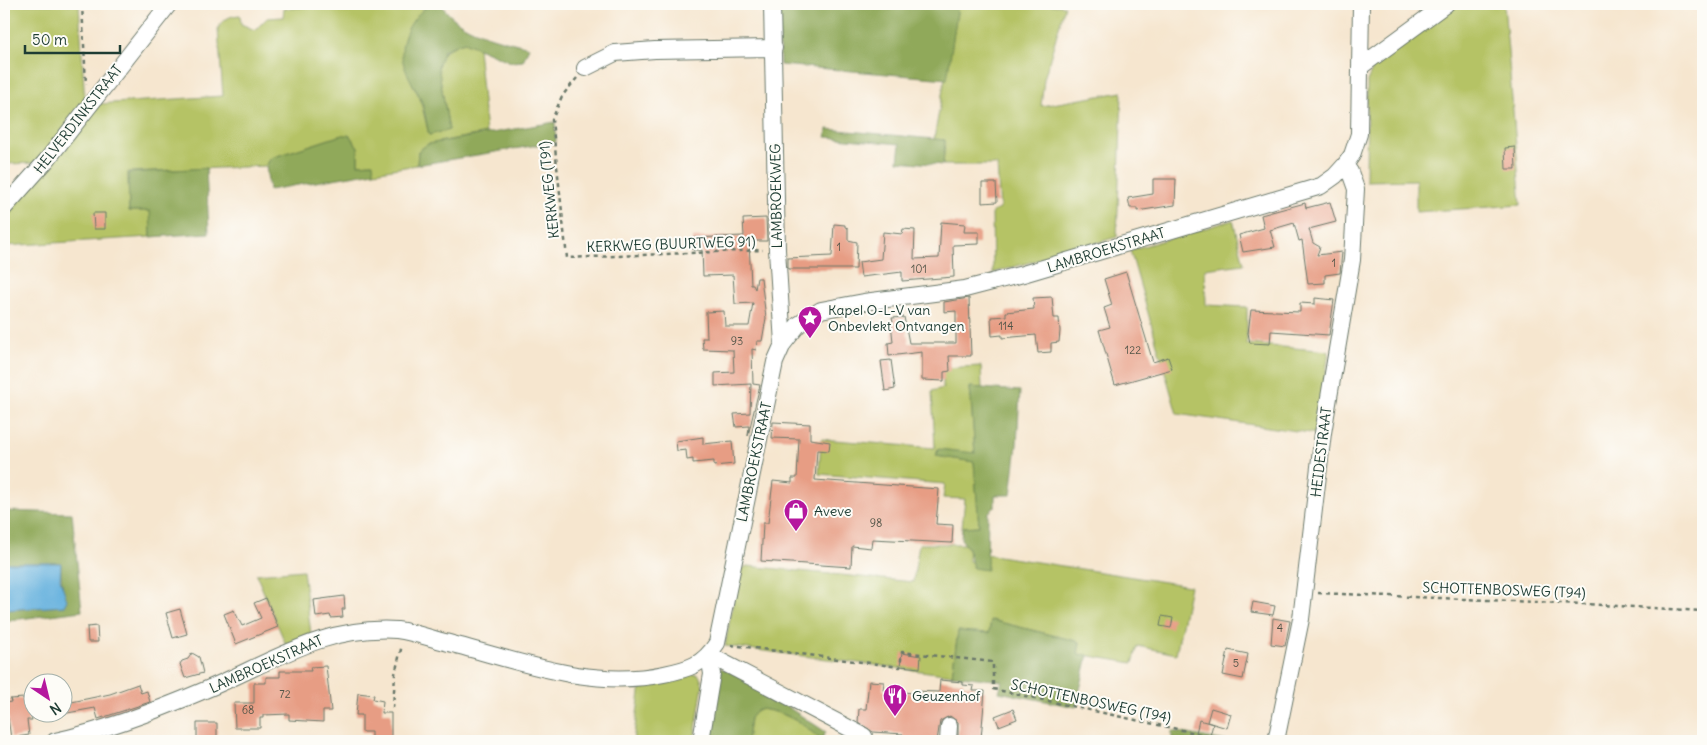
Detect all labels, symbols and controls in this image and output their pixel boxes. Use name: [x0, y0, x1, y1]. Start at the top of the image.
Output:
scale bar: [25, 22, 120, 54]
text: 50 m: [32, 30, 67, 49]
street label: HELVERDINKSTRAAT: [30, 61, 126, 177]
street label: KERKWEG (T91): [535, 140, 563, 240]
street label: LAMBROEKWEG: [766, 144, 786, 248]
street label: LAMBROEKSTRAAT: [1045, 224, 1167, 276]
street label: KERKWEG (BUURTWEG 91): [586, 232, 756, 256]
house number: 1: [837, 240, 841, 254]
house number: 1: [1332, 256, 1336, 270]
house number: 101: [911, 262, 927, 276]
place label: Kapel O-L-V van Onbevlekt Ontvangen: [828, 301, 965, 335]
place icon: Kapel O-L-V van Onbevlekt Ontvangen: [797, 305, 823, 339]
house number: 114: [998, 319, 1014, 333]
house number: 93: [731, 334, 743, 348]
house number: 122: [1125, 343, 1141, 357]
street label: LAMBROEKSTRAAT: [732, 400, 776, 524]
street label: HEIDESTRAAT: [1307, 406, 1335, 498]
shop icon: Aveve: [783, 498, 809, 532]
place label: Aveve: [814, 502, 852, 520]
house number: 98: [870, 516, 882, 530]
street label: SCHOTTENBOSWEG (T94): [1422, 578, 1586, 602]
house number: 4: [1277, 621, 1283, 635]
street label: LAMBROEKSTRAAT: [206, 631, 326, 697]
house number: 5: [1233, 656, 1239, 670]
north arrow: [22, 672, 72, 722]
street label: SCHOTTENBOSWEG (T94): [1009, 675, 1173, 727]
restaurant icon: Geuzenhof: [882, 683, 908, 717]
house number: 72: [279, 687, 291, 701]
place label: Geuzenhof: [912, 687, 981, 705]
text: N: [46, 698, 65, 719]
house number: 68: [242, 703, 254, 717]

